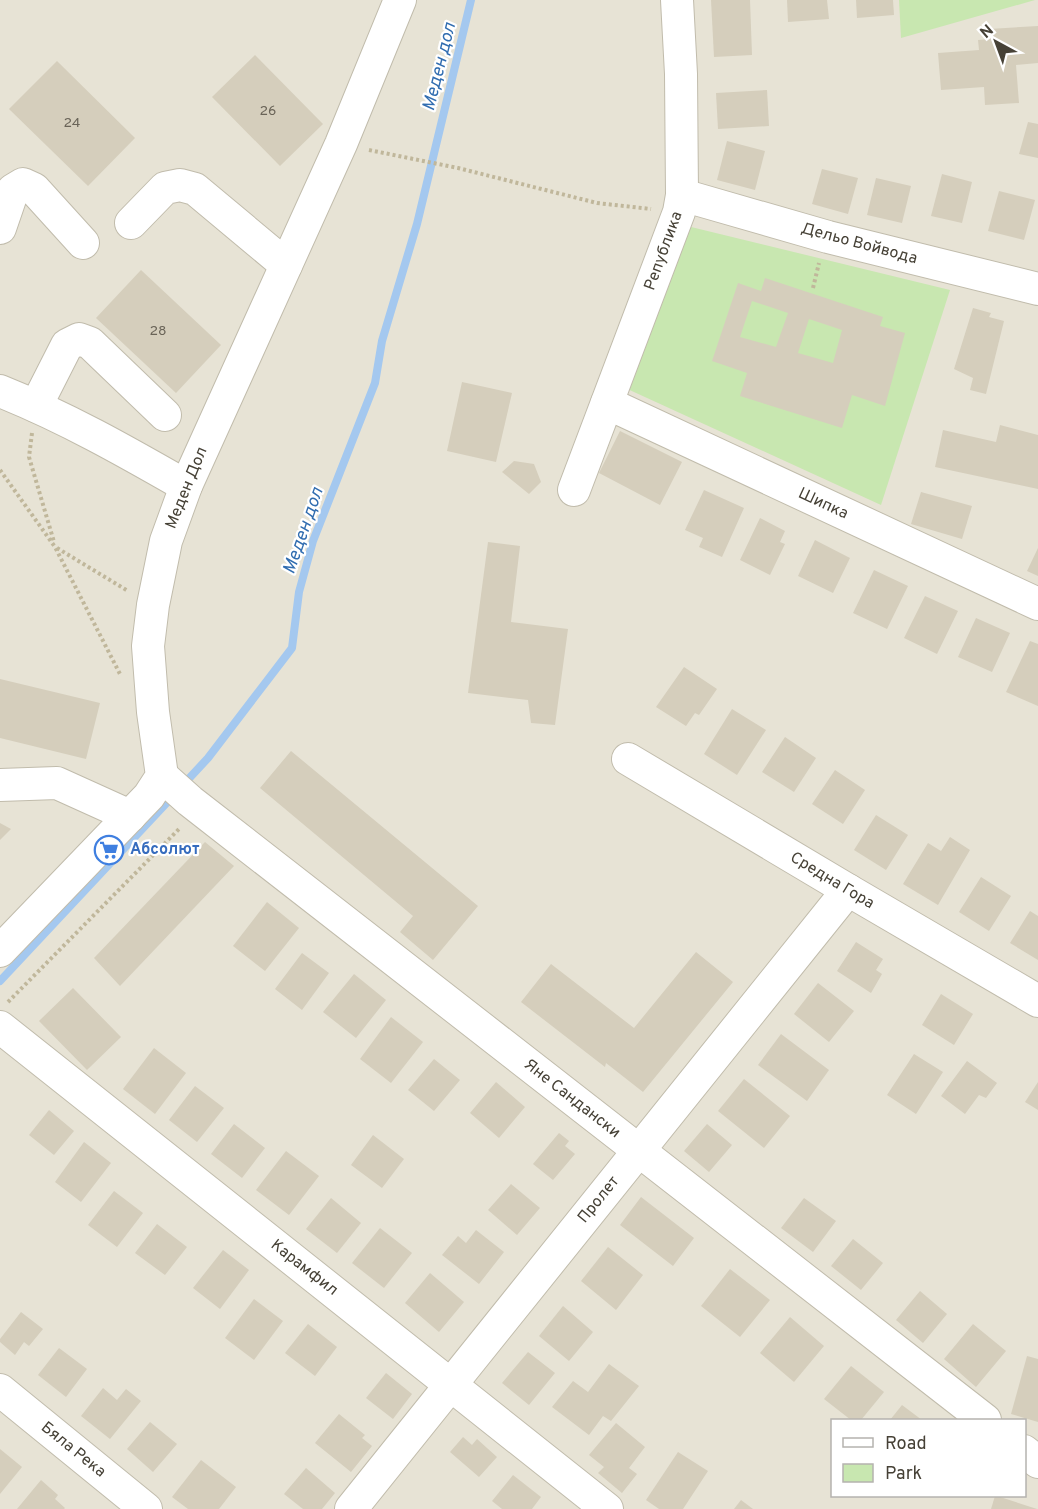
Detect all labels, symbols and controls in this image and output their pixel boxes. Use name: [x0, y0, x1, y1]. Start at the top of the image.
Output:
north arrow: [966, 12, 1026, 72]
water label: Меден дол: [418, 20, 462, 113]
text: N: [977, 21, 998, 44]
house number: 26: [260, 103, 276, 120]
house number: 24: [63, 115, 81, 132]
street label: Република: [640, 209, 688, 293]
street label: Дельо Войвода: [799, 219, 919, 269]
house number: 28: [149, 323, 167, 340]
street label: Меден Дол: [161, 444, 213, 532]
water label: Меден дол: [278, 484, 330, 577]
street label: Шипка: [795, 484, 851, 524]
supermarket icon: Абсолют: [93, 834, 125, 866]
place label: Абсолют: [130, 840, 200, 860]
street label: Средна Гора: [786, 848, 878, 914]
street label: Яне Сандански: [520, 1055, 624, 1143]
street label: Пролет: [574, 1172, 624, 1228]
street label: Карамфил: [266, 1235, 342, 1301]
street label: Бяла Река: [36, 1418, 110, 1482]
legend: [831, 1419, 1026, 1497]
text: Road: [885, 1433, 927, 1456]
text: Park: [885, 1463, 922, 1486]

